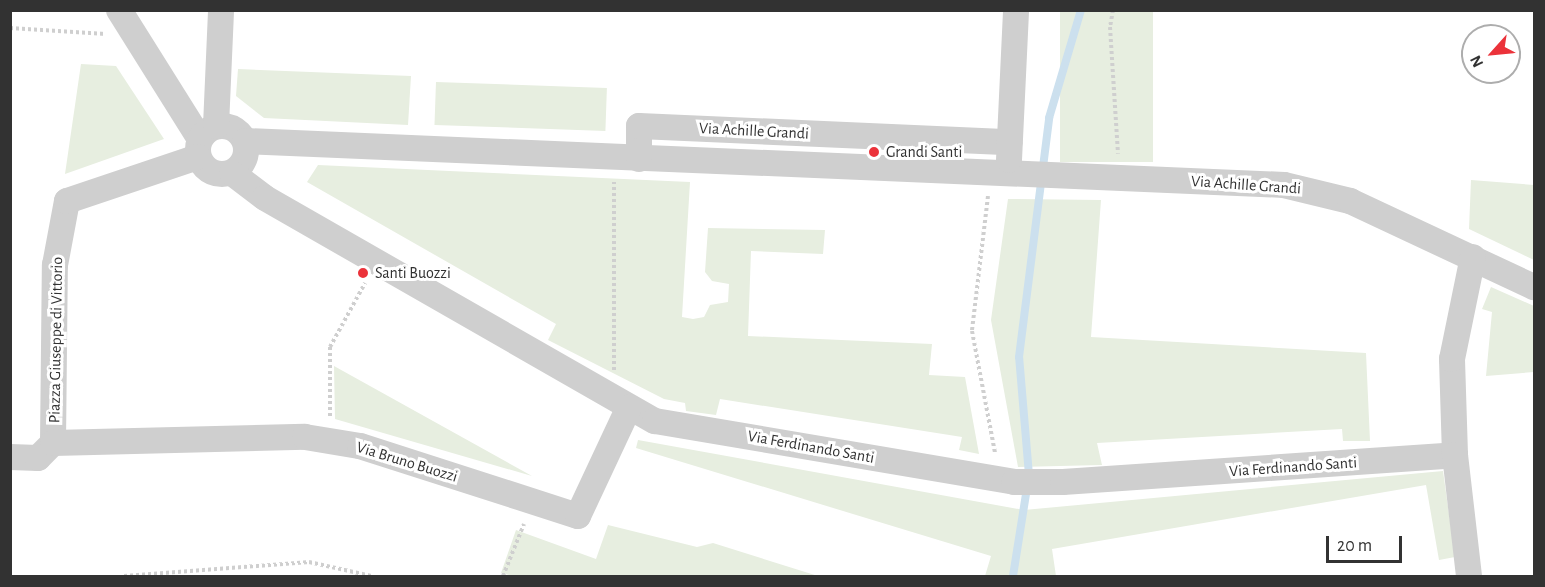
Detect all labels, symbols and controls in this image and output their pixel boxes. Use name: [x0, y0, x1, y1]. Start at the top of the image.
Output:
north arrow: [1461, 24, 1521, 84]
text: N: [1467, 53, 1486, 70]
street label: Via Achille Grandi: [699, 119, 809, 143]
place label: Grandi Santi: [886, 142, 962, 162]
marker: Grandi Santi: [867, 145, 881, 159]
street label: Via Achille Grandi: [1190, 172, 1302, 198]
street label: Piazza Giuseppe di Vittorio: [45, 257, 67, 423]
place label: Santi Buozzi: [375, 263, 451, 283]
marker: Santi Buozzi: [356, 266, 370, 280]
street label: Via Ferdinando Santi: [746, 426, 876, 468]
street label: Via Bruno Buozzi: [354, 438, 460, 486]
street label: Via Ferdinando Santi: [1228, 453, 1358, 481]
scale bar: [1329, 524, 1406, 562]
text: 20 m: [1337, 537, 1372, 555]

